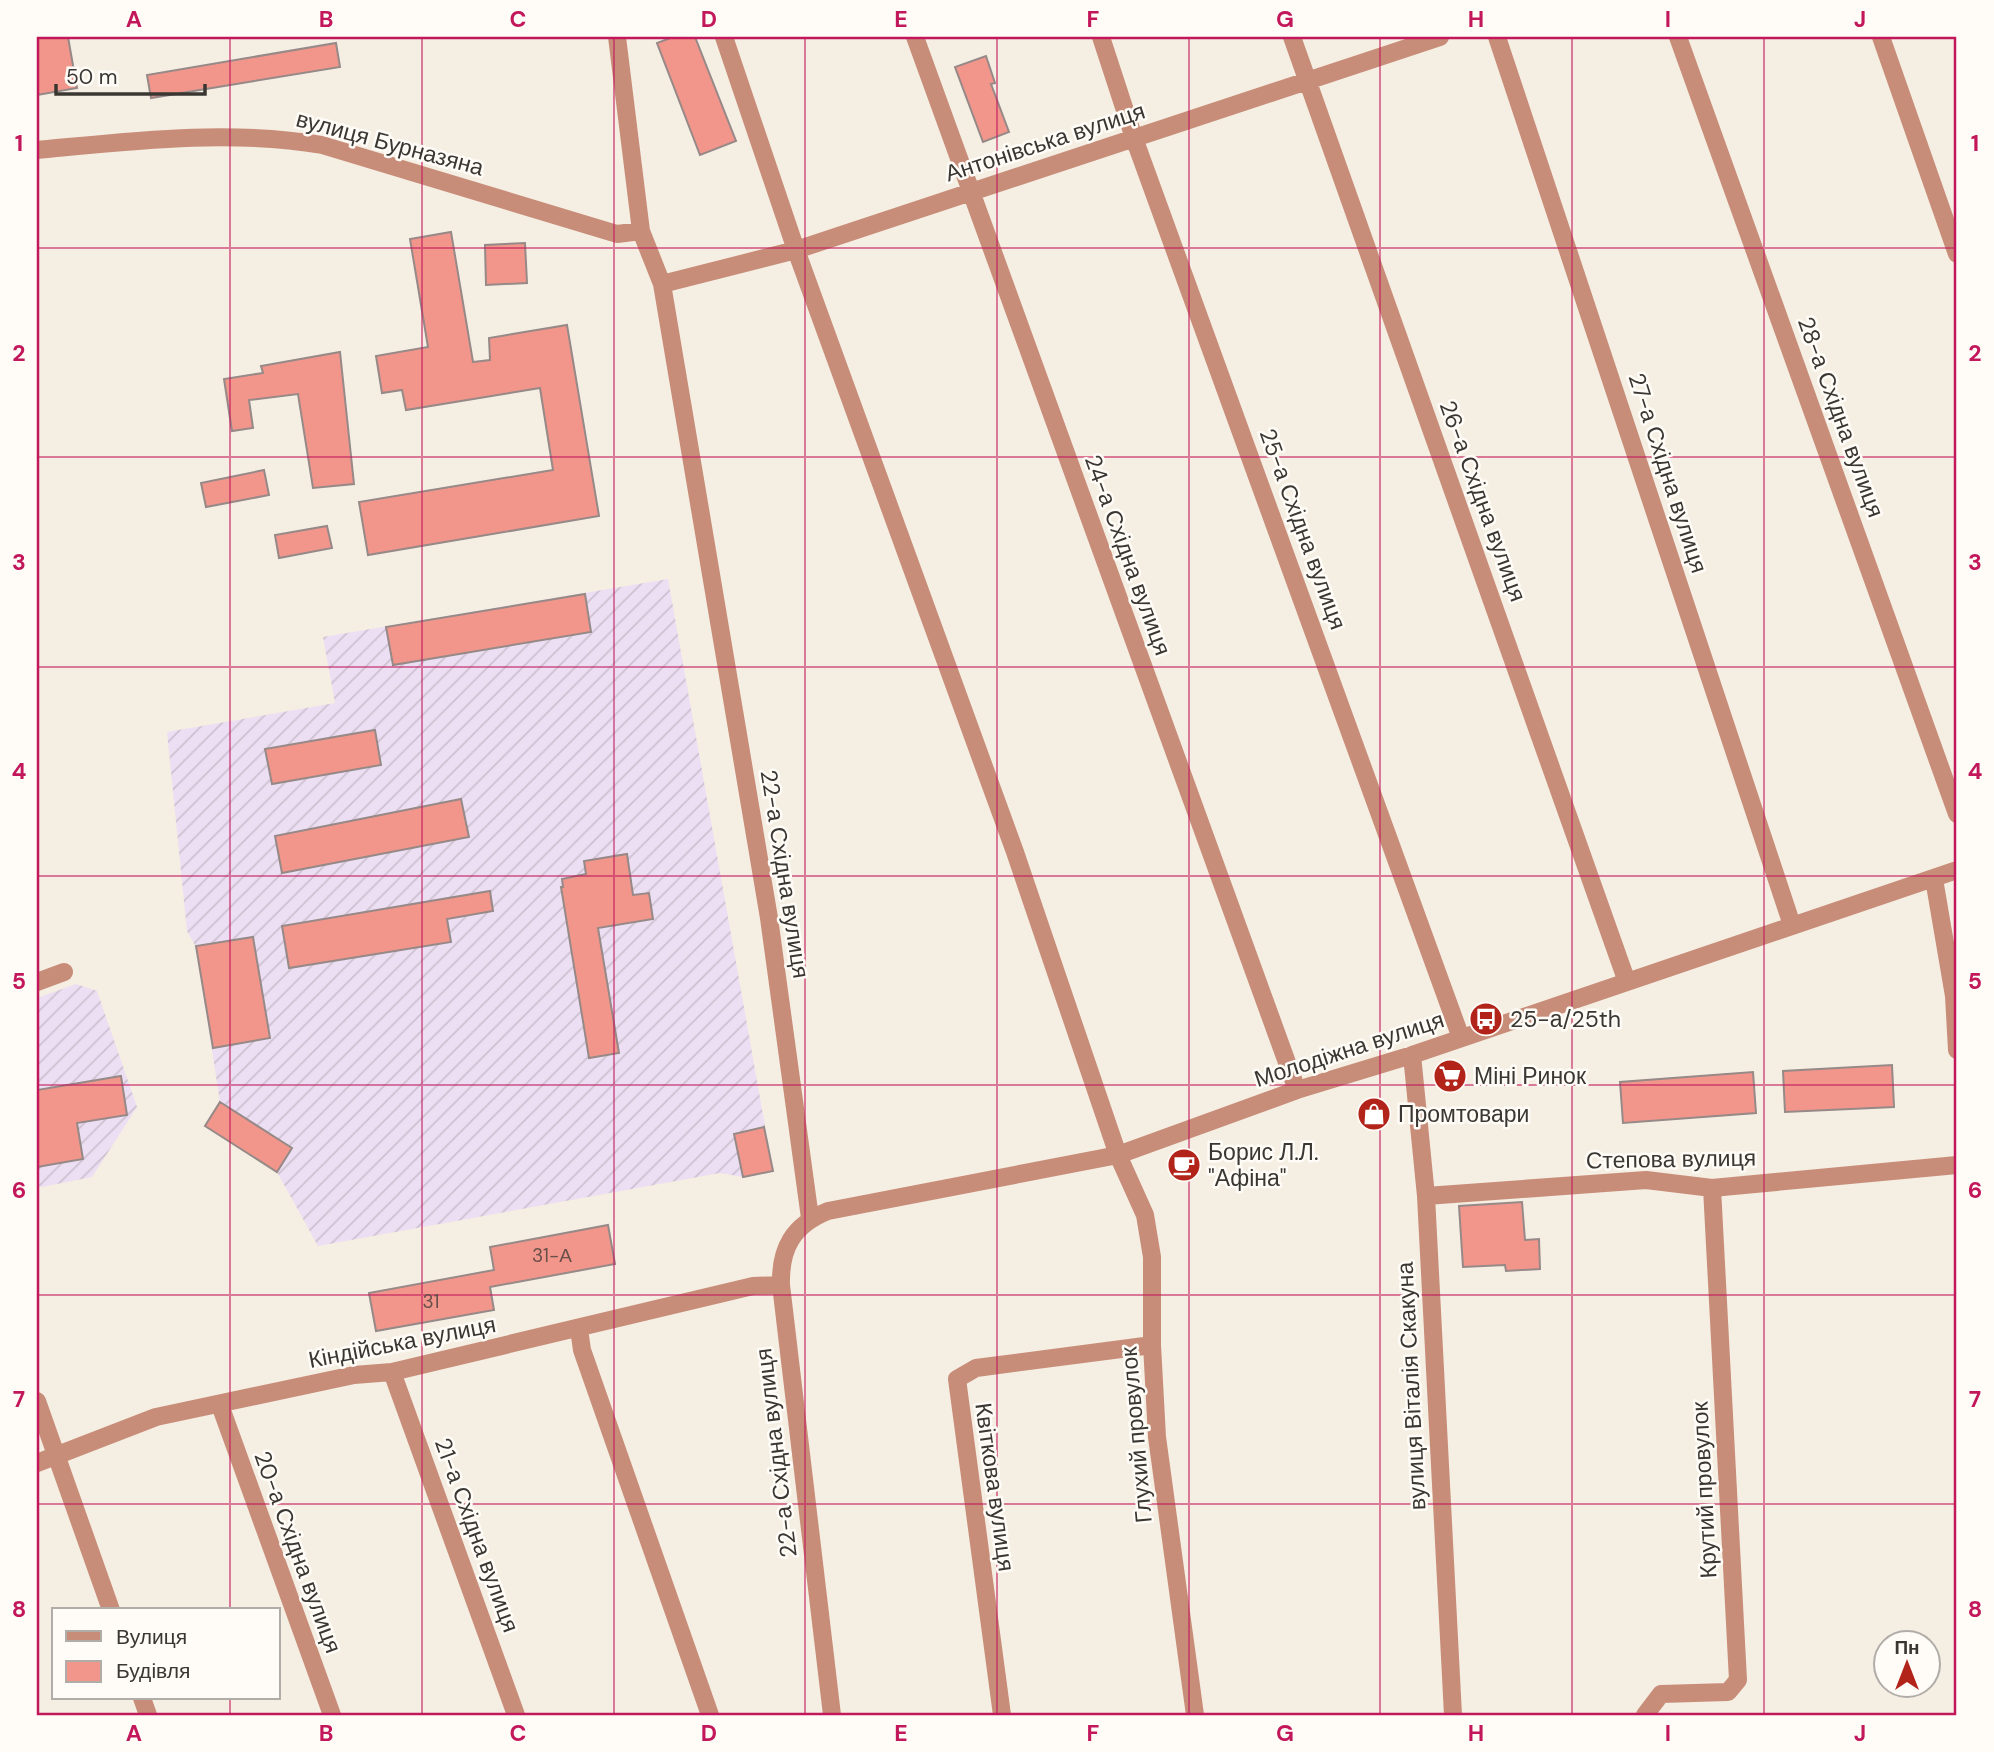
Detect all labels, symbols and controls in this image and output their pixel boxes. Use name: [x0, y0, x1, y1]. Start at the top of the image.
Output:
text: A: [126, 4, 142, 34]
text: B: [319, 4, 333, 34]
text: C: [510, 4, 526, 34]
text: D: [701, 4, 717, 34]
text: E: [894, 4, 908, 34]
text: F: [1087, 4, 1100, 34]
text: G: [1276, 4, 1294, 34]
text: H: [1468, 4, 1484, 34]
text: I: [1665, 4, 1671, 34]
text: J: [1854, 4, 1866, 34]
scale bar: [56, 52, 205, 96]
text: 50 m: [66, 63, 117, 91]
street label: Антонівська вулиця: [941, 96, 1149, 188]
street label: вулиця Бурназяна: [293, 104, 487, 183]
text: 1: [15, 128, 23, 158]
text: 1: [1971, 128, 1979, 158]
street label: 28-а Східна вулиця: [1791, 313, 1891, 521]
text: 2: [12, 338, 26, 368]
text: 2: [1968, 338, 1982, 368]
street label: 27-а Східна вулиця: [1622, 369, 1714, 577]
street label: 26-а Східна вулиця: [1433, 396, 1533, 606]
street label: 25-а Східна вулиця: [1253, 424, 1353, 634]
street label: 24-а Східна вулиця: [1078, 451, 1178, 659]
text: 3: [12, 547, 26, 577]
text: 3: [1968, 547, 1982, 577]
text: 4: [12, 756, 27, 786]
text: 4: [1968, 756, 1983, 786]
street label: 22-а Східна вулиця: [754, 768, 816, 980]
text: 5: [12, 966, 26, 996]
text: 5: [1968, 966, 1982, 996]
bus stop icon: 25-а/25th: [1467, 1000, 1505, 1038]
street label: Молодіжна вулиця: [1250, 1004, 1448, 1094]
place label: 25-а/25th: [1510, 1004, 1621, 1034]
supermarket icon: Міні Ринок: [1431, 1057, 1469, 1095]
place label: Міні Ринок: [1474, 1061, 1587, 1091]
shop icon: Промтовари: [1355, 1095, 1393, 1133]
place label: Промтовари: [1398, 1099, 1529, 1129]
place label: Борис Л.Л. "Афіна": [1208, 1137, 1318, 1193]
street label: Степова вулиця: [1586, 1143, 1756, 1175]
cafe icon: Борис Л.Л. "Афіна": [1165, 1146, 1203, 1184]
text: 6: [12, 1175, 26, 1205]
text: 6: [1968, 1175, 1982, 1205]
house number: 31-А: [532, 1243, 572, 1268]
street label: вулиця Віталія Скакуна: [1390, 1261, 1432, 1511]
house number: 31: [423, 1289, 439, 1314]
street label: Кіндійська вулиця: [306, 1309, 498, 1375]
street label: Глухий провулок: [1113, 1345, 1159, 1524]
street label: 22-а Східна вулиця: [748, 1347, 804, 1559]
text: 7: [13, 1384, 25, 1414]
text: 7: [1969, 1384, 1981, 1414]
street label: Крутий провулок: [1684, 1400, 1724, 1579]
street label: Квіткова вулиця: [968, 1401, 1022, 1573]
street label: 21-а Східна вулиця: [428, 1434, 526, 1636]
street label: 20-а Східна вулиця: [247, 1447, 349, 1657]
text: 8: [12, 1594, 26, 1624]
text: 8: [1968, 1594, 1982, 1624]
legend: [52, 1608, 280, 1700]
text: Вулиця: [116, 1623, 187, 1651]
north arrow: [1871, 1630, 1941, 1700]
text: Пн: [1894, 1635, 1920, 1660]
text: Будівля: [116, 1657, 190, 1685]
text: A: [126, 1718, 142, 1748]
text: B: [319, 1718, 333, 1748]
text: C: [510, 1718, 526, 1748]
text: D: [701, 1718, 717, 1748]
text: E: [894, 1718, 908, 1748]
text: F: [1087, 1718, 1100, 1748]
text: G: [1276, 1718, 1294, 1748]
text: H: [1468, 1718, 1484, 1748]
text: I: [1665, 1718, 1671, 1748]
text: J: [1854, 1718, 1866, 1748]

